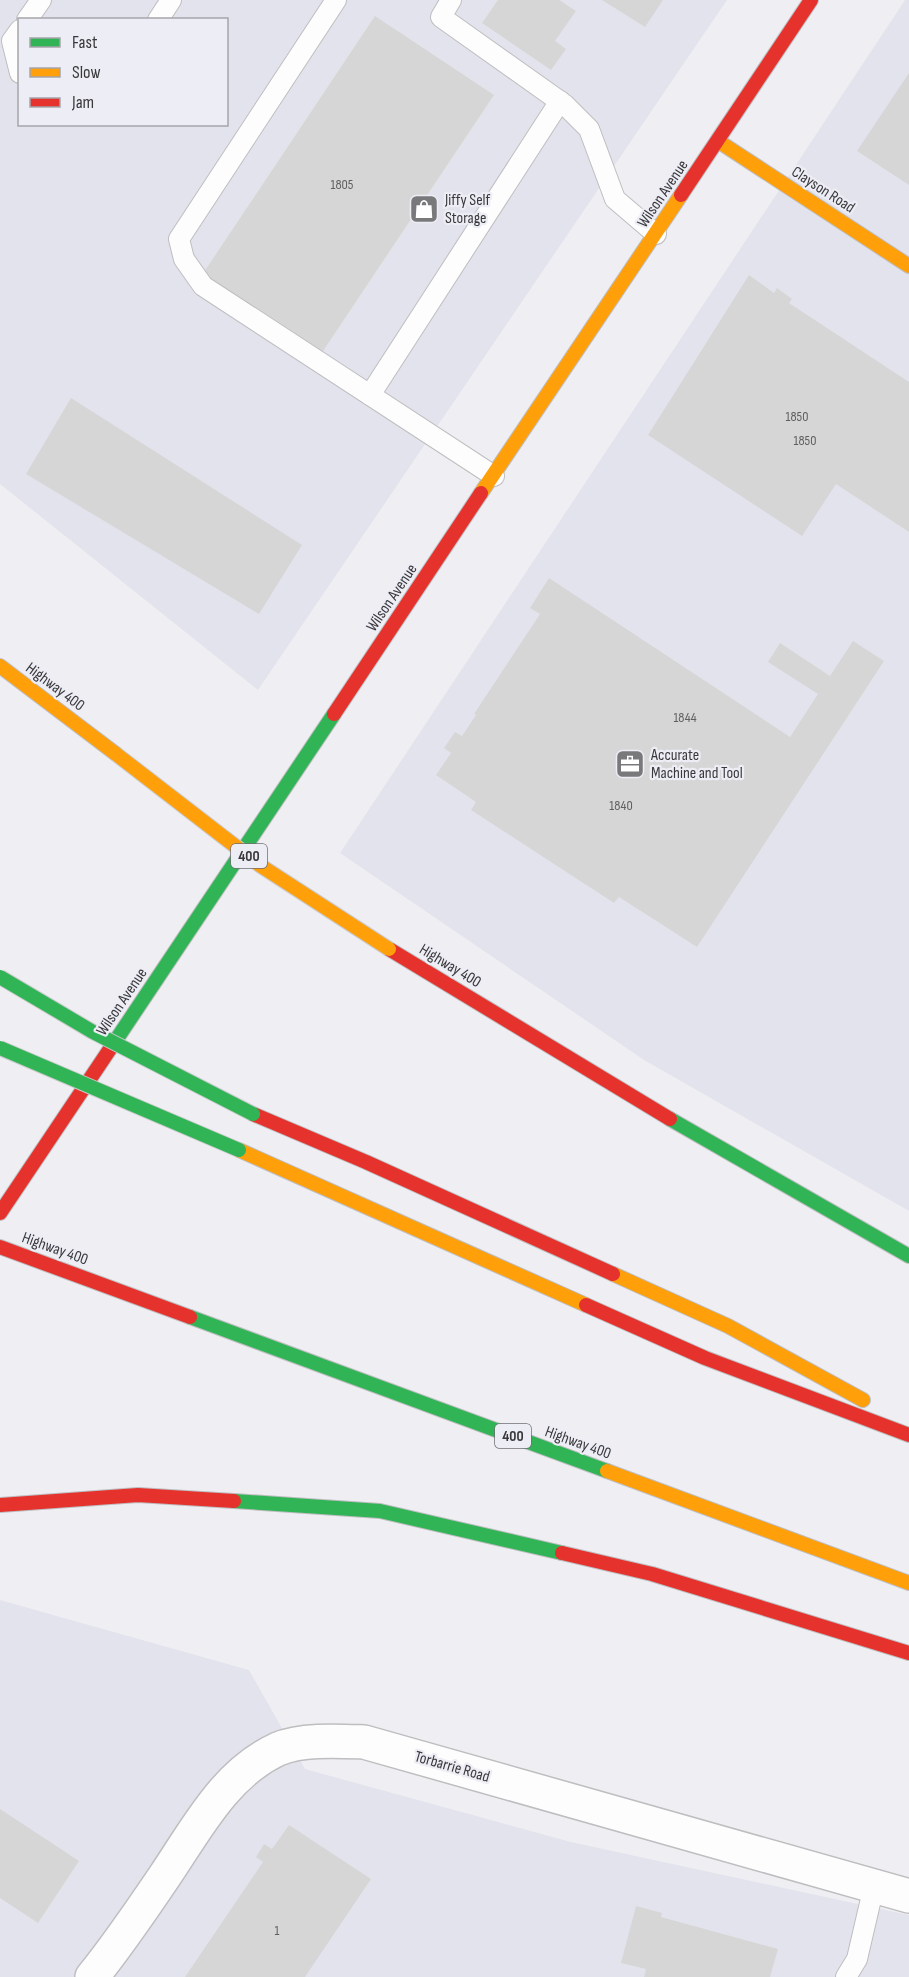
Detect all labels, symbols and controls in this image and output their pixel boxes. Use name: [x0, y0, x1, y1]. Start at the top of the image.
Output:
legend: [18, 18, 228, 126]
text: Fast: [72, 32, 98, 53]
text: Slow: [72, 62, 101, 83]
text: Jam: [71, 92, 94, 113]
street label: Wilson Avenue: [634, 157, 692, 231]
street label: Clayson Road: [788, 163, 858, 217]
house number: 1805: [331, 176, 354, 193]
place label: Jiffy Self Storage: [444, 191, 491, 228]
shop icon: Jiffy Self Storage: [408, 193, 440, 225]
house number: 1850: [786, 408, 808, 425]
house number: 1850: [794, 432, 816, 449]
street label: Wilson Avenue: [363, 561, 421, 635]
street label: Highway 400: [22, 659, 88, 715]
house number: 1844: [673, 709, 697, 726]
place label: Accurate Machine and Tool: [650, 746, 743, 783]
office icon: Accurate Machine and Tool: [614, 748, 646, 780]
house number: 1840: [609, 797, 633, 814]
road number: 400: [231, 844, 267, 868]
street label: Highway 400: [416, 940, 484, 992]
street label: Wilson Avenue: [93, 965, 151, 1039]
street label: Highway 400: [19, 1228, 91, 1270]
street label: Highway 400: [542, 1422, 614, 1464]
road number: 400: [495, 1424, 531, 1448]
street label: Torbarrie Road: [412, 1747, 492, 1787]
house number: 1: [275, 1922, 280, 1939]

